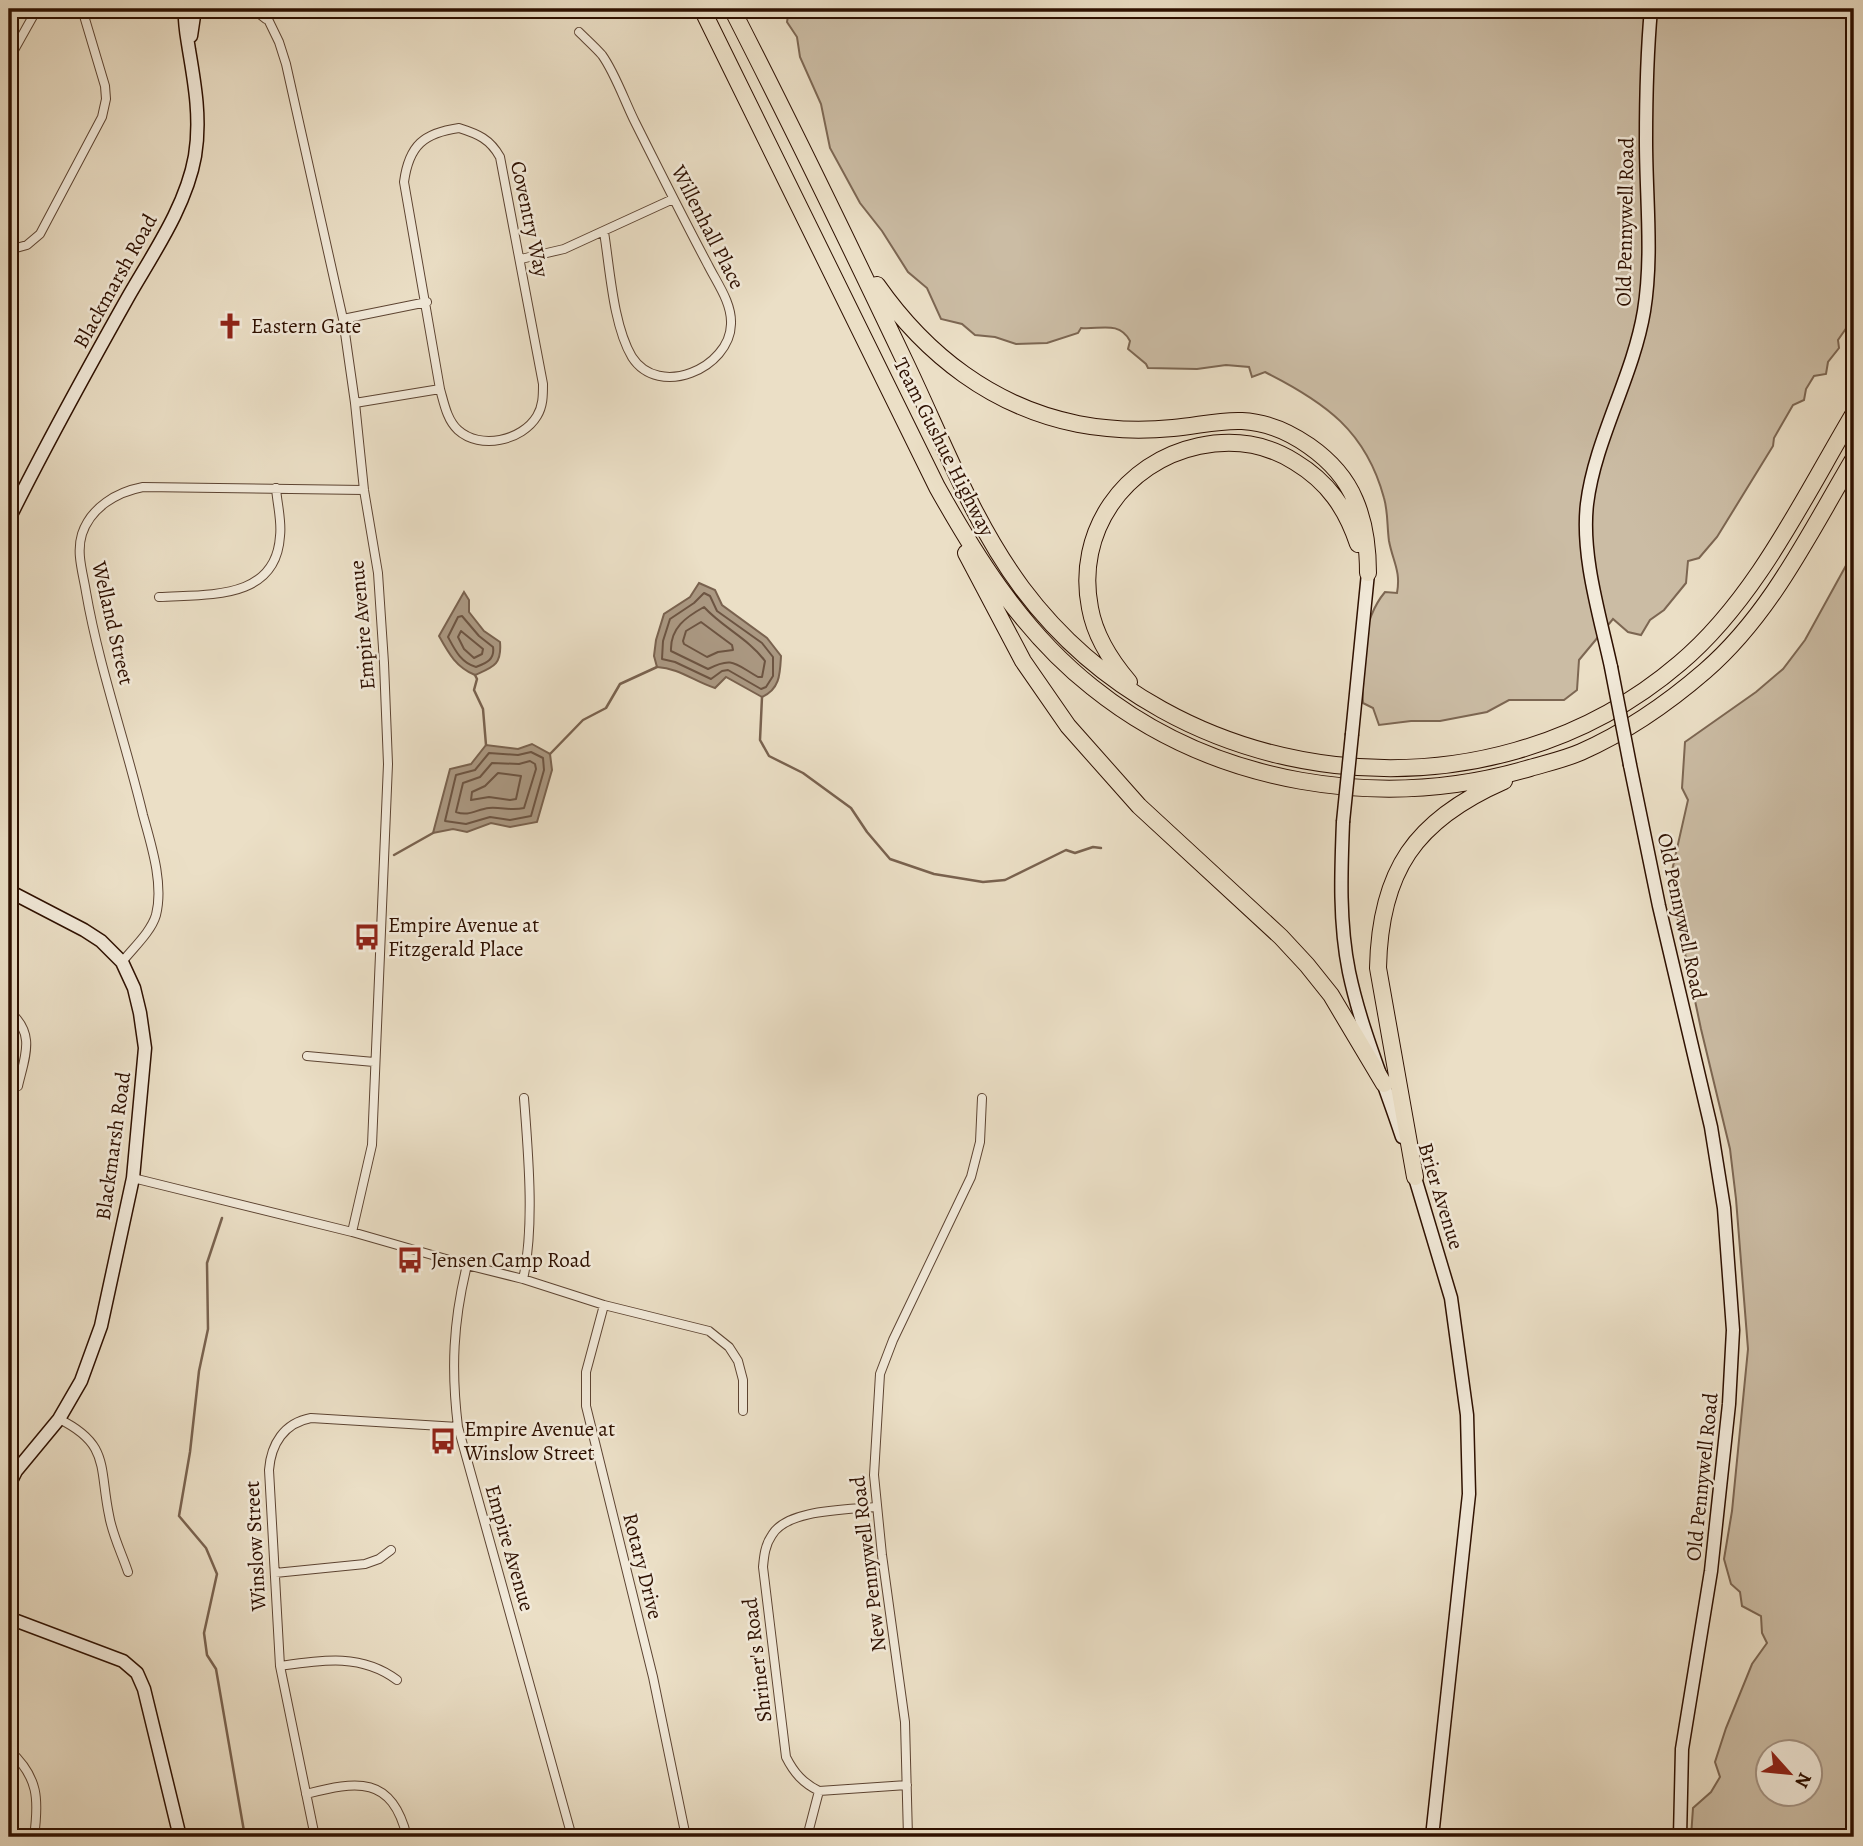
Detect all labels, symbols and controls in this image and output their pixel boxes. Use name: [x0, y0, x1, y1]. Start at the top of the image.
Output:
street label: Old Pennywell Road: [1610, 136, 1640, 307]
street label: Coventry Way: [504, 158, 556, 280]
street label: Willenhall Place: [664, 159, 751, 294]
street label: Blackmarsh Road: [66, 208, 164, 353]
church icon: Eastern Gate: [215, 311, 245, 341]
place label: Eastern Gate: [251, 312, 361, 340]
street label: Team Gushue Highway: [887, 353, 1001, 542]
street label: Welland Street: [85, 557, 141, 688]
street label: Empire Avenue: [342, 559, 382, 691]
street label: Old Pennywell Road: [1651, 830, 1713, 1002]
place label: Empire Avenue at Fitzgerald Place: [388, 911, 539, 963]
bus stop icon: Empire Avenue at Fitzgerald Place: [352, 922, 382, 952]
street label: Blackmarsh Road: [89, 1069, 137, 1222]
street label: Brier Avenue: [1411, 1139, 1471, 1253]
bus stop icon: Jensen Camp Road: [395, 1245, 425, 1275]
place label: Jensen Camp Road: [431, 1246, 592, 1274]
street label: Old Pennywell Road: [1679, 1391, 1725, 1563]
place label: Empire Avenue at Winslow Street: [463, 1415, 615, 1467]
bus stop icon: Empire Avenue at Winslow Street: [428, 1426, 458, 1456]
street label: New Pennywell Road: [843, 1474, 893, 1654]
street label: Winslow Street: [238, 1480, 272, 1613]
street label: Empire Avenue: [479, 1482, 541, 1614]
street label: Rotary Drive: [616, 1510, 670, 1622]
street label: Shriner's Road: [735, 1596, 779, 1724]
north arrow: [1755, 1738, 1825, 1808]
text: N: [1788, 1768, 1818, 1792]

